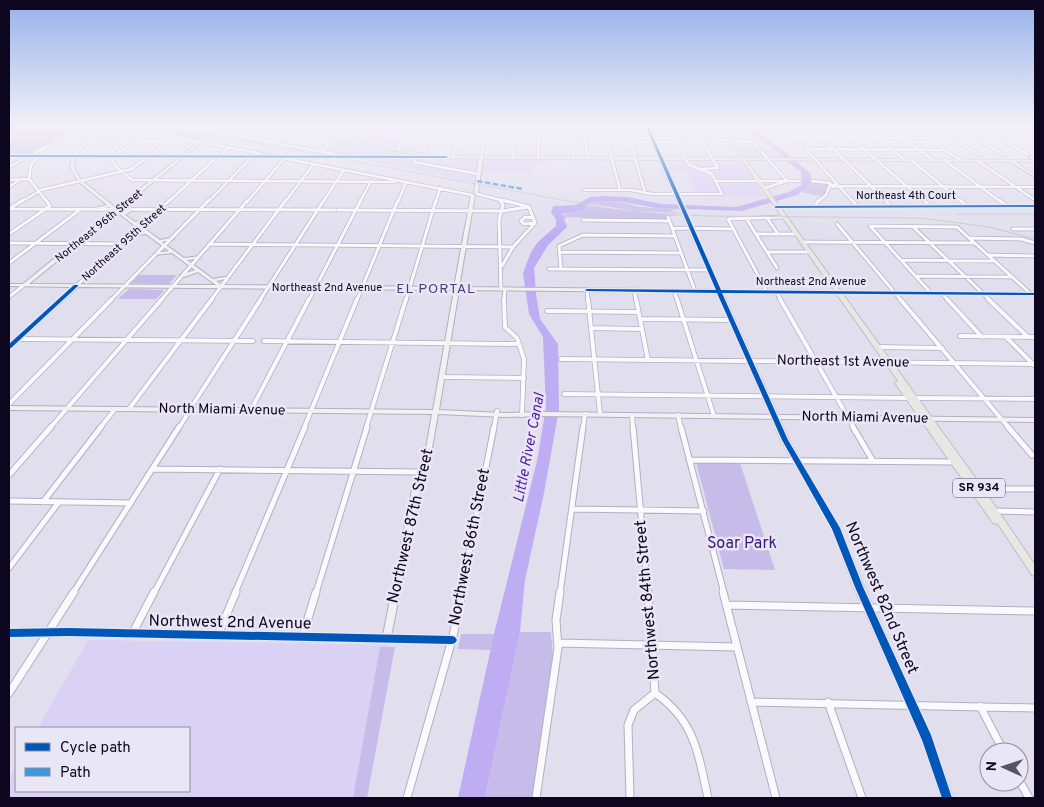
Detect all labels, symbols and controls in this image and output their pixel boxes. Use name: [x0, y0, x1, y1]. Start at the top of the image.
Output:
street label: Northeast 96th Street: [53, 187, 145, 265]
street label: Northeast 4th Court: [856, 189, 956, 203]
street label: Northeast 95th Street: [79, 202, 169, 284]
street label: Northeast 2nd Avenue: [756, 275, 866, 289]
street label: Northeast 2nd Avenue: [272, 281, 382, 295]
district label: EL PORTAL: [396, 281, 476, 298]
street label: Northeast 1st Avenue: [777, 352, 909, 372]
water label: Little River Canal: [510, 391, 550, 504]
street label: North Miami Avenue: [158, 400, 286, 420]
street label: North Miami Avenue: [801, 408, 929, 428]
street label: Northwest 87th Street: [383, 447, 439, 605]
street label: Northwest 86th Street: [445, 467, 495, 627]
road number: SR 934: [953, 478, 1005, 498]
street label: Northwest 84th Street: [631, 519, 665, 681]
street label: Northwest 82nd Street: [840, 519, 922, 677]
park label: Soar Park: [707, 534, 777, 554]
street label: Northwest 2nd Avenue: [148, 612, 312, 634]
legend: [15, 727, 190, 792]
text: Cycle path: [60, 739, 131, 758]
north arrow: [979, 742, 1029, 792]
text: N: [984, 761, 1001, 772]
text: Path: [60, 764, 91, 783]

